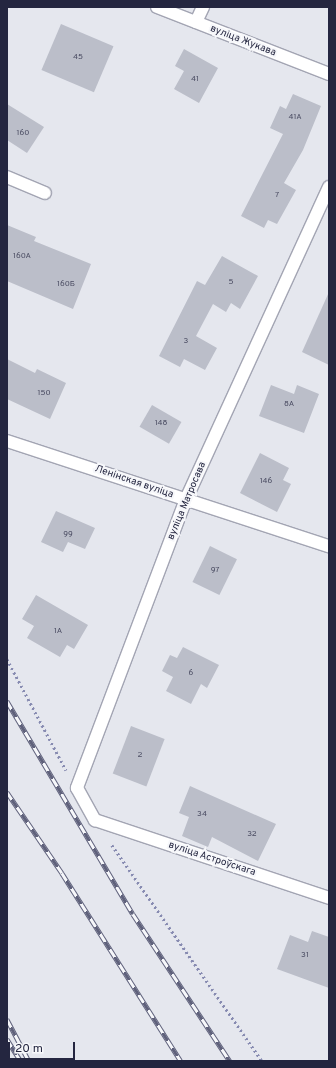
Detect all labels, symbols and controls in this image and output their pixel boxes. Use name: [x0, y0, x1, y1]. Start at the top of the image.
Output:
street label: вуліца Жукава: [208, 23, 278, 59]
house number: 45: [73, 53, 83, 63]
house number: 41: [191, 75, 199, 85]
house number: 41А: [288, 113, 302, 123]
house number: 160: [17, 129, 29, 139]
house number: 7: [275, 191, 279, 201]
house number: 160А: [13, 252, 31, 262]
house number: 5: [229, 278, 233, 288]
house number: 160Б: [57, 280, 75, 290]
house number: 3: [184, 337, 188, 347]
house number: 150: [37, 389, 51, 399]
house number: 8А: [284, 400, 294, 410]
house number: 148: [155, 419, 167, 429]
street label: вуліца Матросава: [165, 460, 209, 542]
street label: Ленінская вуліца: [93, 463, 175, 501]
house number: 146: [260, 477, 272, 487]
house number: 99: [63, 530, 73, 540]
house number: 97: [211, 566, 219, 576]
house number: 1А: [54, 627, 62, 637]
house number: 6: [189, 669, 193, 679]
house number: 2: [138, 751, 142, 761]
house number: 34: [197, 810, 207, 820]
house number: 32: [247, 830, 257, 840]
street label: вуліца Астроўскага: [167, 839, 257, 879]
house number: 31: [301, 951, 309, 961]
scale bar: [10, 1034, 77, 1060]
text: 20 m: [15, 1041, 43, 1057]

